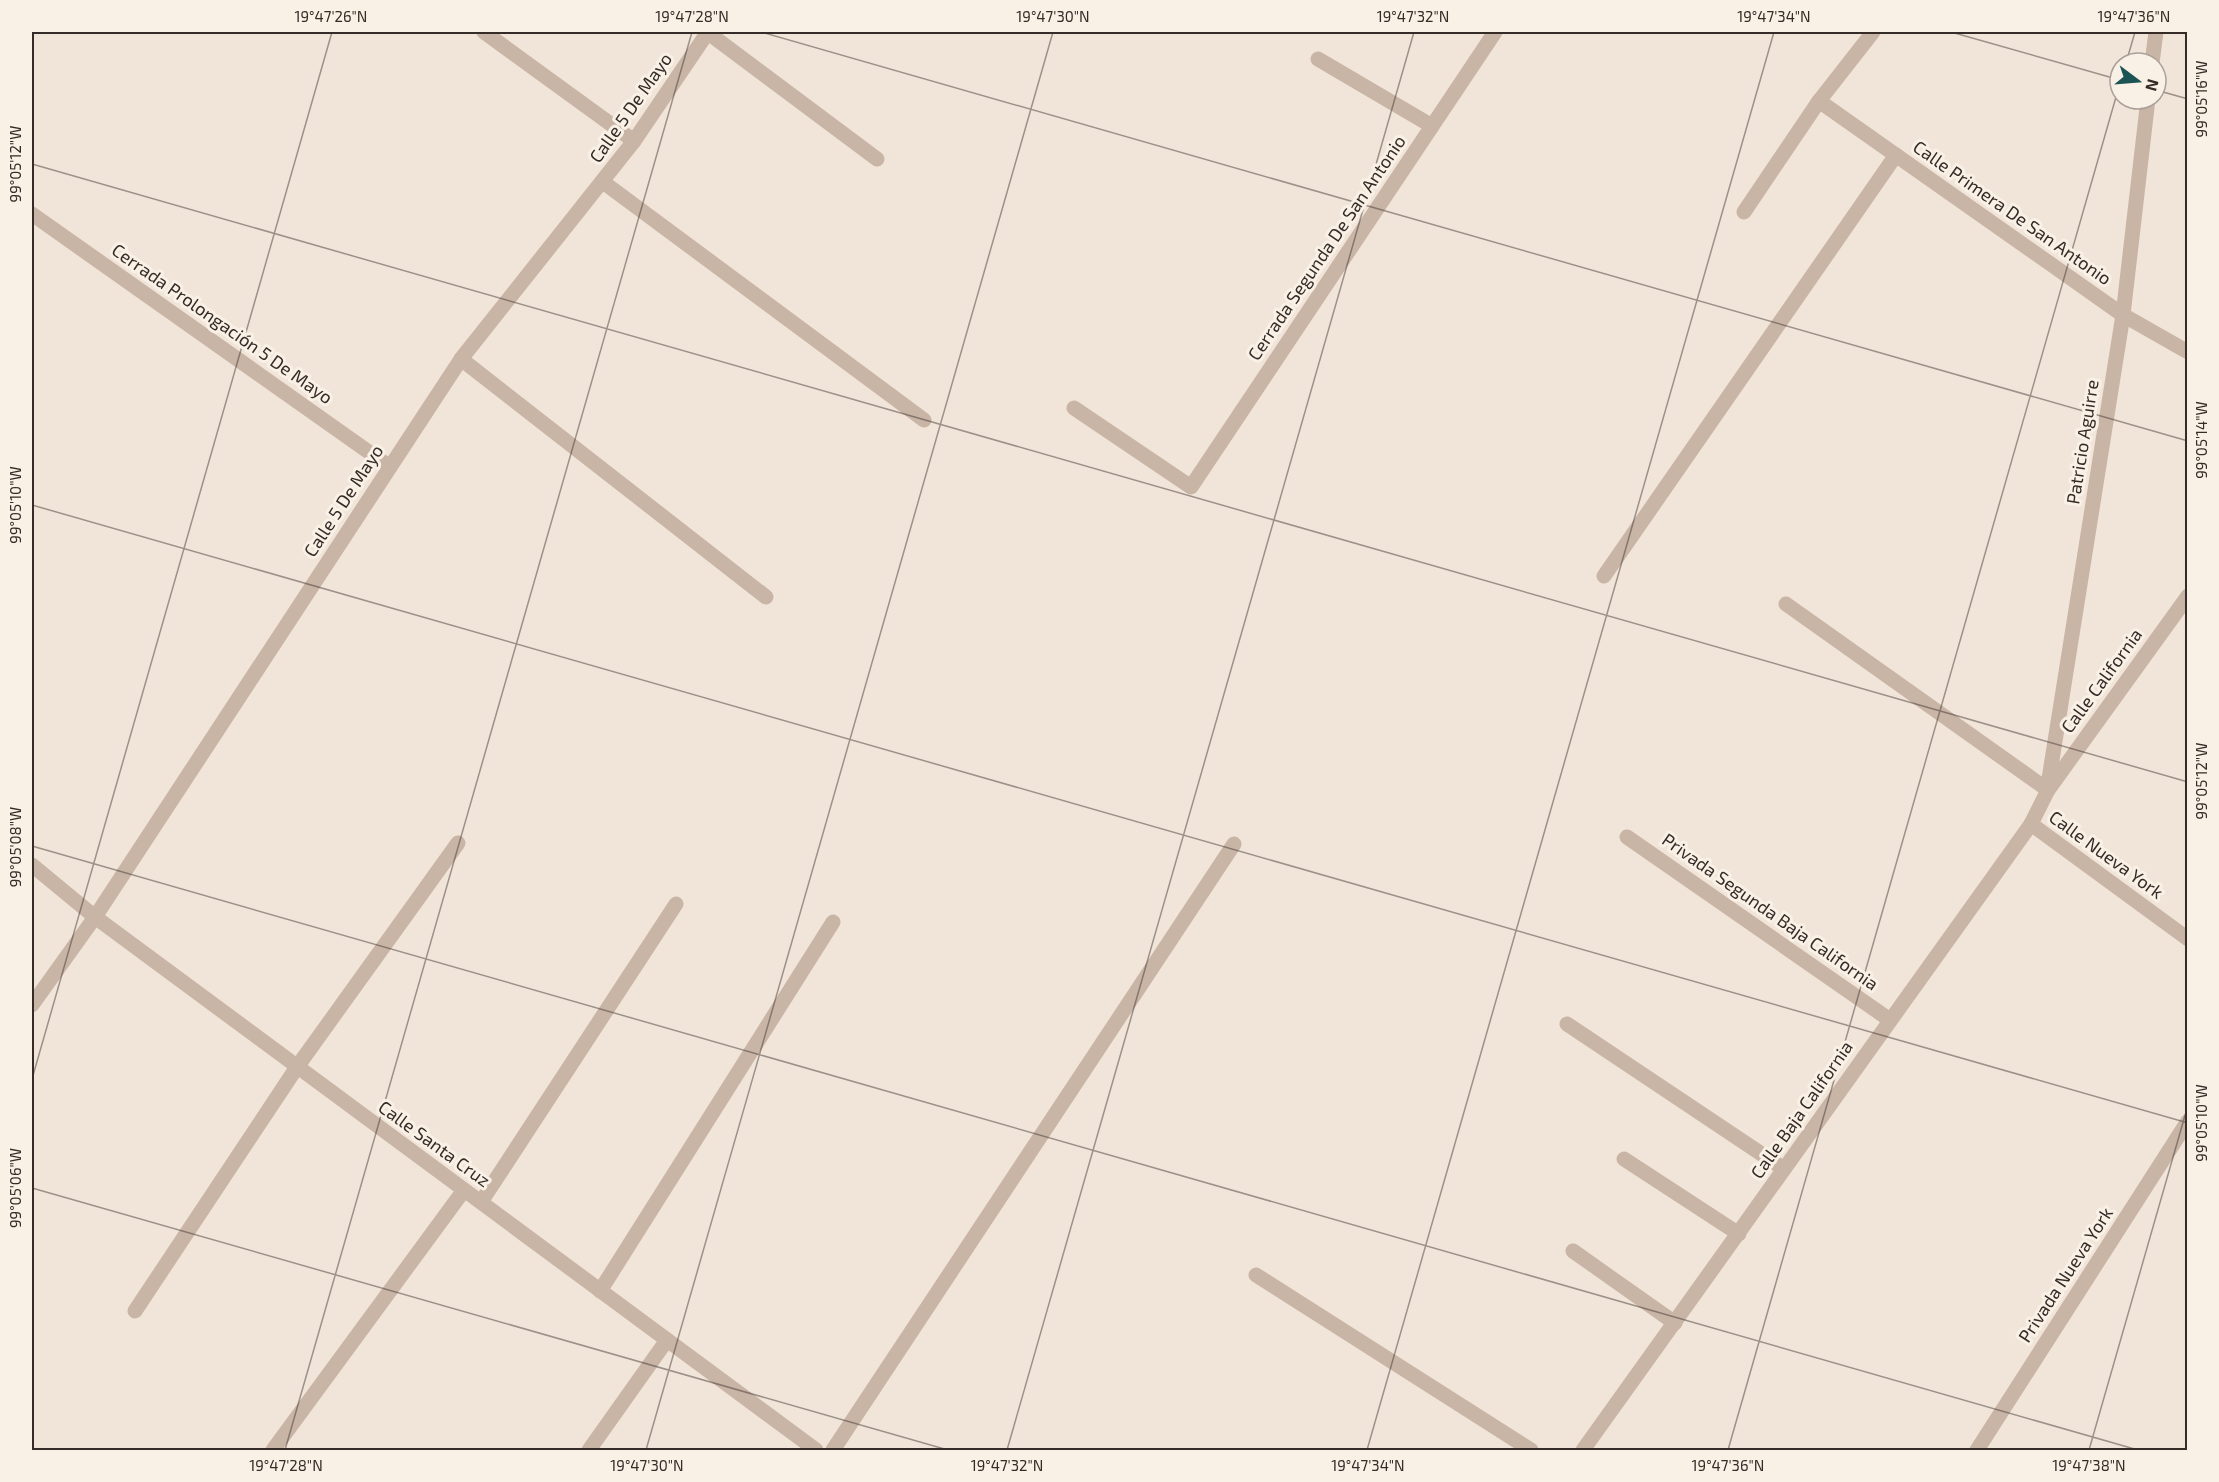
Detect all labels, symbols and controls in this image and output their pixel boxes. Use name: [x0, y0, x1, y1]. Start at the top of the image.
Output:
text: 19°47'26"N: [295, 7, 367, 25]
text: 19°47'28"N: [655, 7, 729, 25]
text: 19°47'30"N: [1016, 7, 1090, 25]
text: 19°47'32"N: [1377, 7, 1449, 25]
text: 19°47'34"N: [1737, 7, 1811, 25]
text: 19°47'36"N: [2098, 7, 2170, 25]
street label: Calle 5 De Mayo: [584, 48, 676, 167]
north arrow: [2108, 51, 2168, 111]
text: 99°05'16"W: [2192, 61, 2210, 137]
text: N: [2142, 77, 2164, 93]
text: 99°05'12"W: [6, 126, 24, 202]
street label: Cerrada Segunda De San Antonio: [1242, 131, 1410, 364]
street label: Calle Primera De San Antonio: [1909, 135, 2116, 289]
street label: Cerrada Prolongación 5 De Mayo: [108, 238, 337, 408]
street label: Patricio Aguirre: [2061, 378, 2103, 506]
text: 99°05'14"W: [2192, 401, 2210, 479]
street label: Calle 5 De Mayo: [299, 440, 388, 561]
text: 99°05'10"W: [6, 466, 24, 544]
street label: Calle California: [2056, 624, 2146, 737]
text: 99°05'12"W: [2192, 743, 2210, 819]
street label: Calle Nueva York: [2045, 805, 2168, 903]
text: 99°05'08"W: [6, 807, 24, 887]
street label: Privada Segunda Baja California: [1658, 828, 1883, 994]
street label: Calle Baja California: [1745, 1036, 1857, 1182]
text: 99°05'10"W: [2192, 1084, 2210, 1162]
street label: Calle Santa Cruz: [374, 1095, 495, 1191]
text: 99°05'06"W: [6, 1148, 24, 1228]
street label: Privada Nueva York: [2013, 1203, 2117, 1346]
text: 19°47'28"N: [249, 1456, 323, 1474]
text: 19°47'30"N: [610, 1456, 684, 1474]
text: 19°47'32"N: [971, 1456, 1043, 1474]
text: 19°47'34"N: [1331, 1456, 1405, 1474]
text: 19°47'36"N: [1692, 1456, 1764, 1474]
text: 19°47'38"N: [2052, 1456, 2126, 1474]

